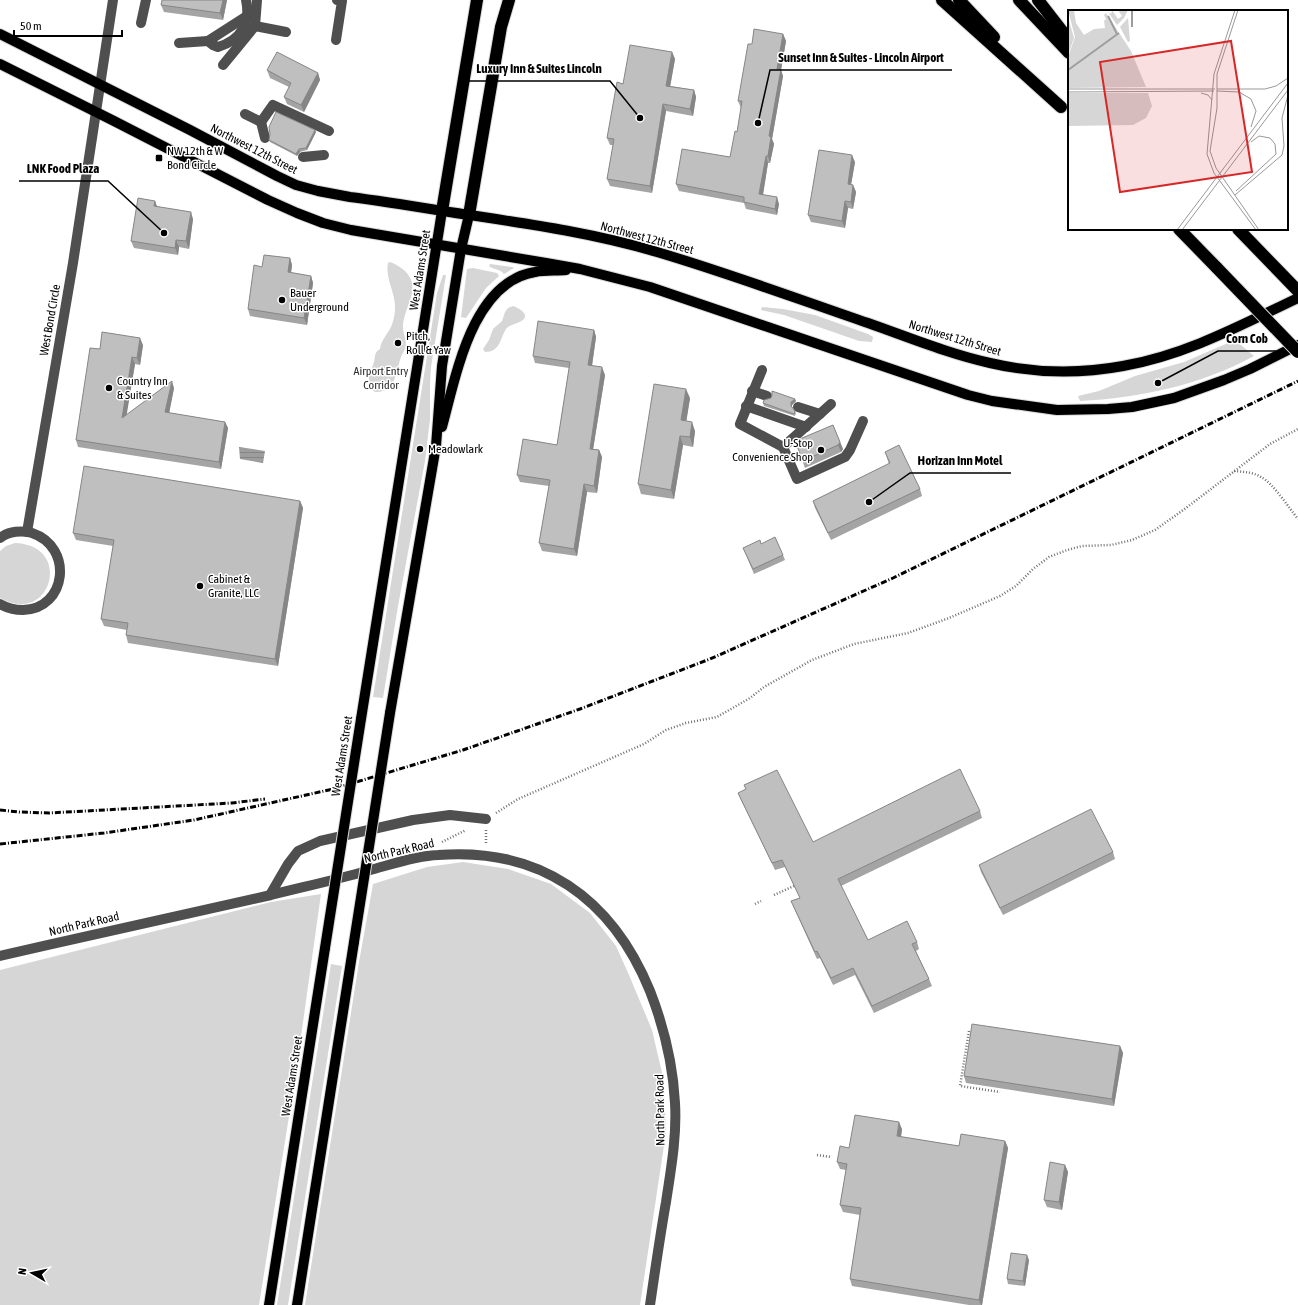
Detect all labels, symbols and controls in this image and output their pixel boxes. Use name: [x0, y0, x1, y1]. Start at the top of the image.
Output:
inset map: [1068, 10, 1288, 230]
scale bar: [14, 12, 122, 38]
text: 50 m: [20, 19, 42, 33]
callout: Sunset Inn & Suites - Lincoln Airport: [770, 45, 952, 70]
text: Sunset Inn & Suites - Lincoln Airport: [778, 50, 944, 65]
callout: Luxury Inn & Suites Lincoln: [468, 56, 610, 81]
text: Luxury Inn & Suites Lincoln: [476, 61, 602, 76]
street label: Northwest 12th Street: [208, 121, 300, 177]
place label: NW 12th & W Bond Circle: [167, 144, 224, 172]
marker: NW 12th & W Bond Circle: [154, 153, 164, 163]
callout: LNK Food Plaza: [19, 156, 108, 181]
text: LNK Food Plaza: [27, 161, 99, 176]
street label: Northwest 12th Street: [599, 219, 696, 257]
street label: West Adams Street: [407, 228, 433, 311]
street label: West Bond Circle: [37, 283, 63, 357]
place label: Bauer Underground: [290, 286, 349, 314]
marker: Bauer Underground: [277, 295, 287, 305]
street label: Northwest 12th Street: [907, 317, 1003, 359]
callout: Corn Cob: [1218, 326, 1276, 351]
place label: Pitch, Roll & Yaw: [406, 329, 451, 357]
text: Corn Cob: [1226, 331, 1268, 346]
marker: Pitch, Roll & Yaw: [393, 338, 403, 348]
park label: Airport Entry Corridor: [354, 364, 409, 392]
place label: Country Inn & Suites: [117, 374, 168, 402]
marker: Country Inn & Suites: [104, 383, 114, 393]
place label: U-Stop Convenience Shop: [732, 436, 813, 464]
place label: Meadowlark: [428, 442, 484, 456]
marker: Meadowlark: [415, 444, 425, 454]
marker: U-Stop Convenience Shop: [816, 445, 826, 455]
callout: Horizan Inn Motel: [910, 448, 1011, 473]
text: Horizan Inn Motel: [918, 453, 1003, 468]
place label: Cabinet & Granite, LLC: [208, 572, 259, 600]
marker: Cabinet & Granite, LLC: [195, 581, 205, 591]
street label: West Adams Street: [329, 714, 355, 797]
street label: North Park Road: [363, 836, 435, 866]
street label: North Park Road: [48, 909, 120, 939]
street label: West Adams Street: [279, 1034, 305, 1117]
street label: North Park Road: [652, 1074, 668, 1146]
north arrow: [12, 1253, 52, 1293]
text: N: [16, 1267, 29, 1276]

